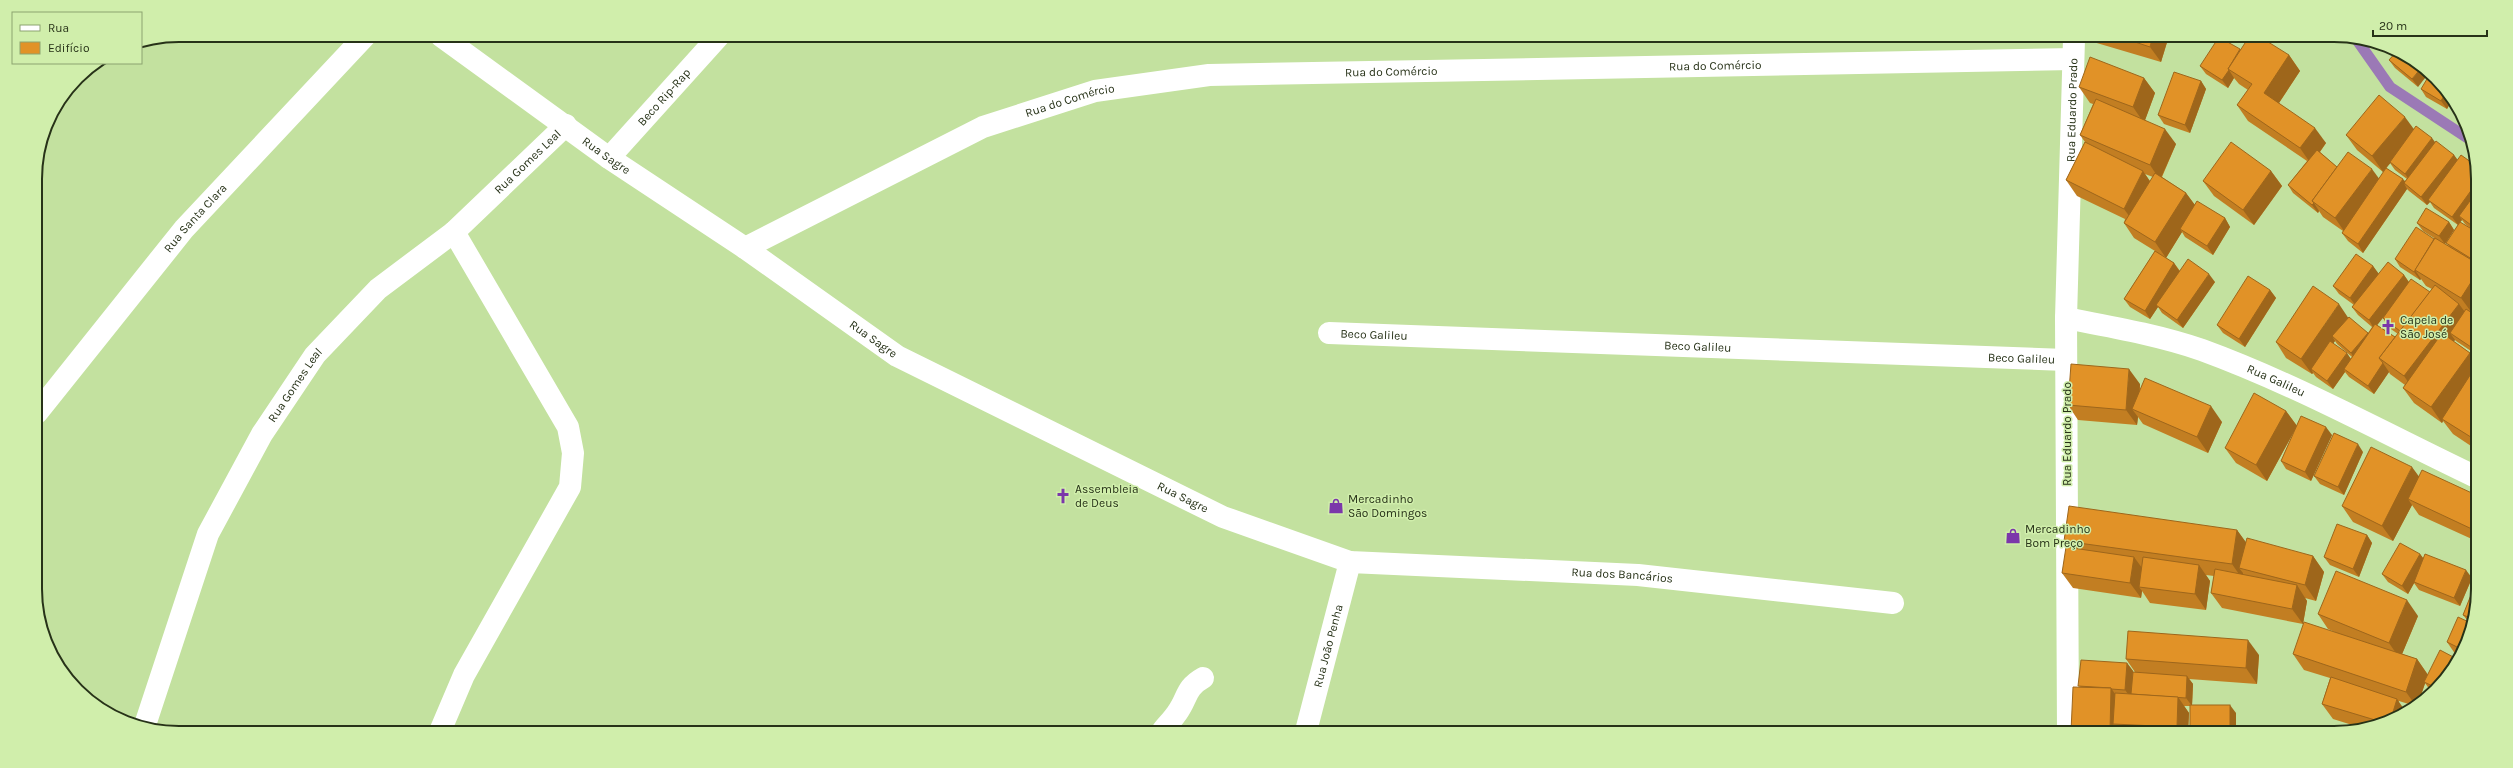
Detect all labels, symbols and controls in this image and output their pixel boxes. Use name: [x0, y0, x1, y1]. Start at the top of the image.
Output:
legend: [12, 12, 142, 64]
scale bar: [2373, 12, 2487, 38]
text: 20 m: [2379, 19, 2407, 33]
text: Rua: [48, 21, 69, 35]
text: Edifício: [48, 41, 89, 55]
street label: Rua do Comércio: [1669, 58, 1762, 73]
street label: Rua Eduardo Prado: [2063, 58, 2080, 162]
street label: Rua do Comércio: [1345, 64, 1438, 79]
street label: Beco Rip-Rap: [634, 66, 693, 129]
street label: Rua do Comércio: [1023, 81, 1115, 120]
street label: Rua Gomes Leal: [491, 127, 564, 197]
street label: Rua Sagre: [580, 134, 633, 177]
street label: Rua Santa Clara: [161, 181, 230, 255]
place label: Capela de São José: [2400, 313, 2453, 341]
street label: Rua Sagre: [847, 317, 900, 361]
church icon: Capela de São José: [2379, 318, 2397, 336]
street label: Beco Galileu: [1340, 326, 1408, 343]
street label: Beco Galileu: [1664, 338, 1732, 355]
street label: Rua Gomes Leal: [265, 345, 325, 425]
street label: Beco Galileu: [1988, 350, 2055, 367]
street label: Rua Galileu: [2245, 361, 2307, 399]
street label: Rua Eduardo Prado: [2060, 382, 2074, 486]
street label: Rua Sagre: [1155, 479, 1211, 516]
place label: Assembleia de Deus: [1075, 482, 1139, 510]
church icon: Assembleia de Deus: [1054, 487, 1072, 505]
place label: Mercadinho São Domingos: [1348, 492, 1427, 520]
shop icon: Mercadinho São Domingos: [1327, 497, 1345, 515]
place label: Mercadinho Bom Preço: [2025, 522, 2090, 550]
shop icon: Mercadinho Bom Preço: [2004, 527, 2022, 545]
street label: Rua dos Bancários: [1571, 565, 1674, 586]
street label: Rua João Penha: [1311, 603, 1346, 689]

